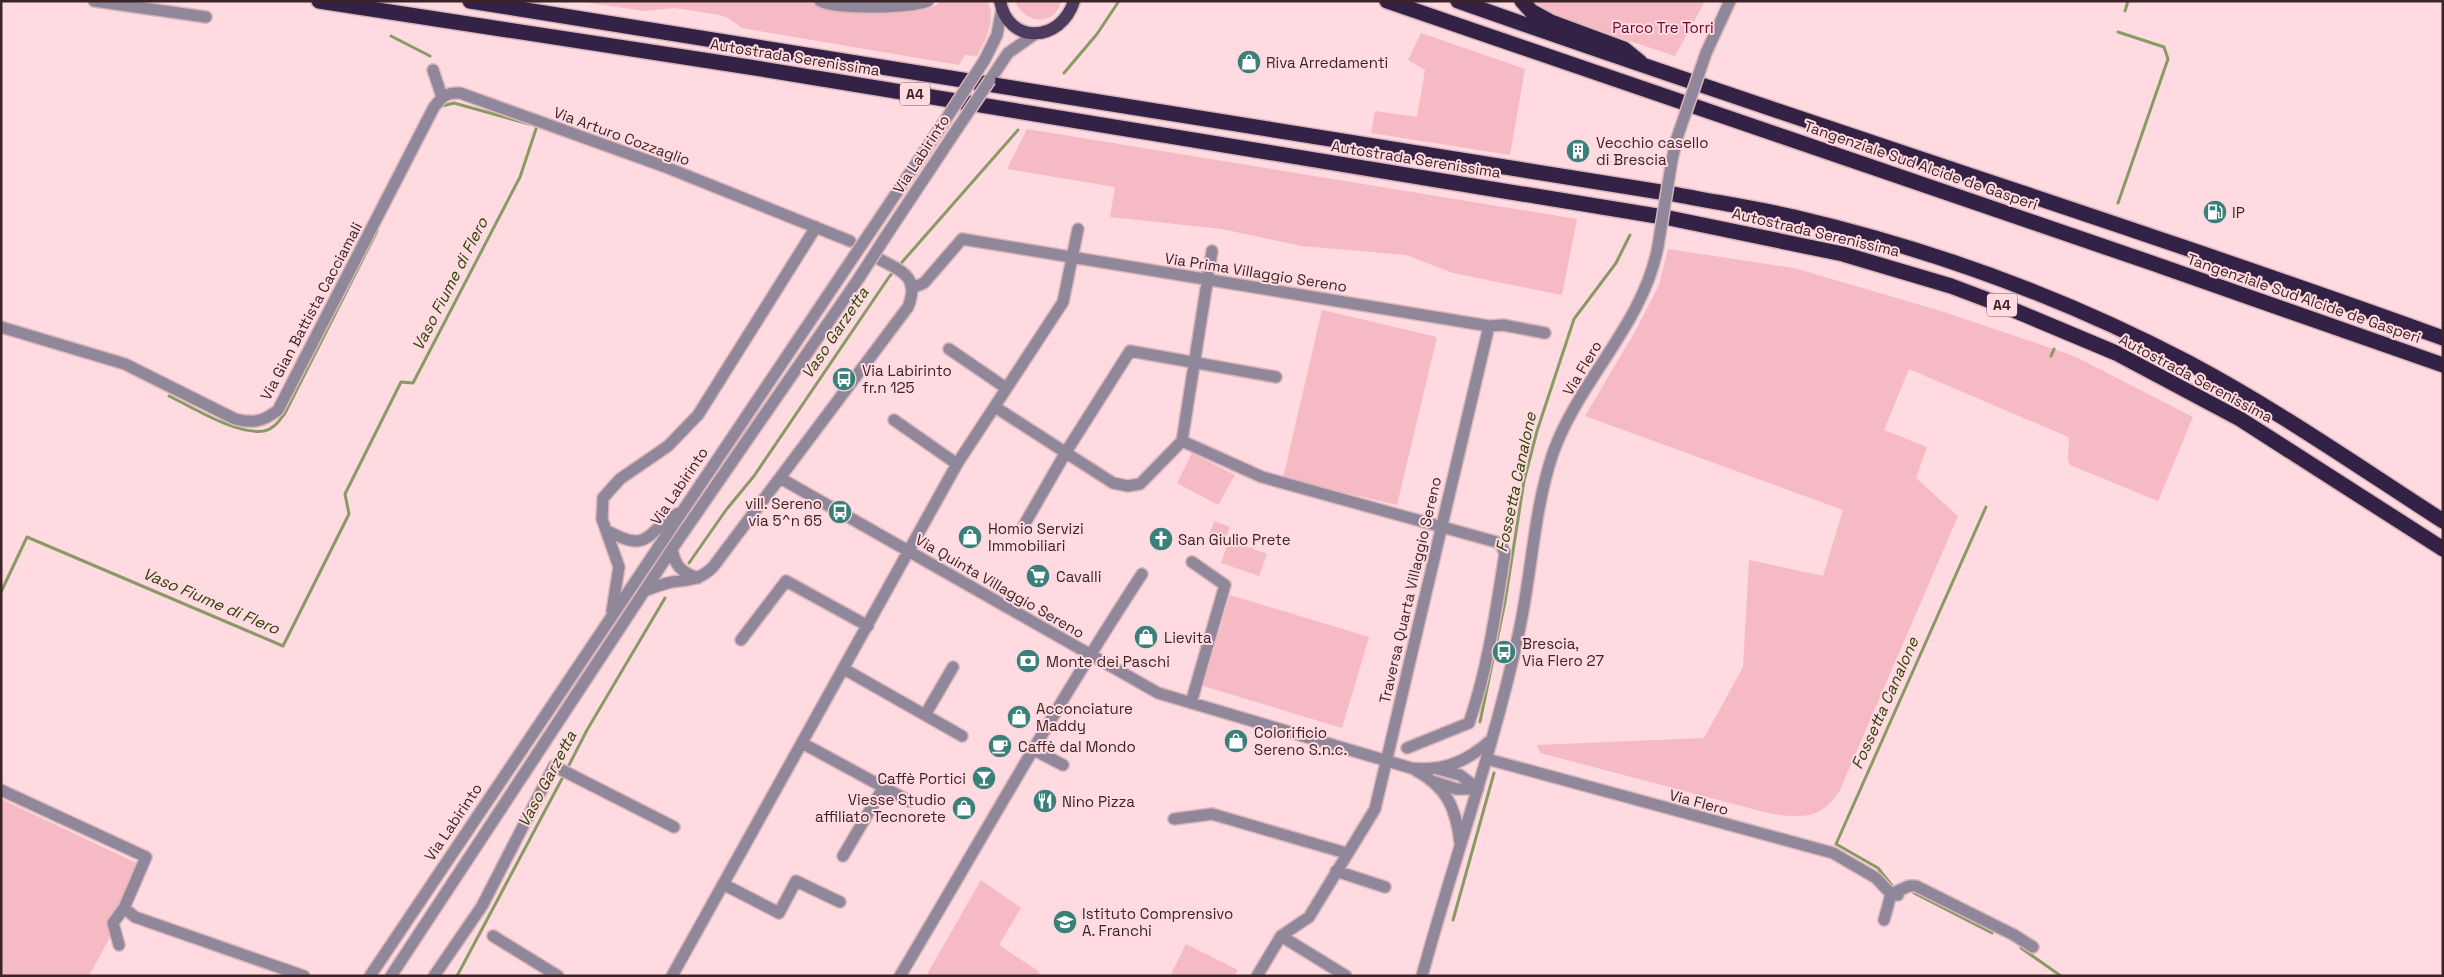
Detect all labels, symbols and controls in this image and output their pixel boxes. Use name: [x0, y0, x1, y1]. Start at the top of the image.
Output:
park label: Parco Tre Torri: [1612, 18, 1714, 37]
street label: Autostrada Serenissima: [709, 34, 881, 80]
shop icon: Riva Arredamenti: [1236, 49, 1262, 75]
place label: Riva Arredamenti: [1266, 53, 1388, 72]
road number: A4: [900, 82, 930, 106]
street label: Via Arturo Cozzaglio: [551, 102, 693, 170]
street label: Via Labirinto: [889, 111, 953, 197]
street label: Tangenziale Sud Alcide de Gasperi: [1802, 116, 2040, 214]
place label: Vecchio casello di Brescia: [1596, 133, 1708, 169]
street label: Autostrada Serenissima: [1330, 136, 1502, 182]
building icon: Vecchio casello di Brescia: [1565, 138, 1591, 164]
fuel station icon: IP: [2202, 199, 2228, 225]
street label: Autostrada Serenissima: [1730, 203, 1902, 261]
place label: IP: [2232, 203, 2245, 222]
water label: Vaso Fiume di Flero: [407, 213, 493, 354]
street label: Via Gian Battista Cacciamali: [256, 219, 366, 403]
street label: Via Prima Villaggio Sereno: [1163, 248, 1349, 296]
street label: Tangenziale Sud Alcide de Gasperi: [2185, 249, 2423, 347]
water label: Vaso Garzetta: [797, 283, 874, 383]
road number: A4: [1987, 294, 2017, 316]
street label: Autostrada Serenissima: [2116, 329, 2276, 427]
street label: Via Flero: [1558, 337, 1606, 399]
place label: Via Labirinto fr.n 125: [862, 361, 952, 397]
bus stop icon: Via Labirinto fr.n 125: [831, 366, 857, 392]
water label: Fossetta Canalone: [1491, 410, 1541, 554]
street label: Via Labirinto: [646, 443, 712, 529]
street label: Traversa Quarta Villaggio Sereno: [1375, 475, 1445, 705]
place label: vill. Sereno via 5^n 65: [745, 494, 822, 530]
bus stop icon: vill. Sereno via 5^n 65: [827, 499, 853, 525]
place label: Homio Servizi Immobiliari: [988, 519, 1084, 555]
shop icon: Homio Servizi Immobiliari: [957, 524, 983, 550]
church icon: San Giulio Prete: [1148, 526, 1174, 552]
street label: Via Quinta Villaggio Sereno: [912, 530, 1088, 642]
place label: San Giulio Prete: [1178, 530, 1291, 549]
water label: Vaso Fiume di Flero: [139, 563, 284, 640]
supermarket icon: Cavalli: [1025, 563, 1051, 589]
place label: Cavalli: [1056, 567, 1101, 586]
shop icon: Lievita: [1133, 624, 1159, 650]
place label: Lievita: [1164, 628, 1212, 647]
water label: Fossetta Canalone: [1846, 633, 1924, 772]
place label: Brescia, Via Flero 27: [1522, 634, 1604, 670]
bus stop icon: Brescia, Via Flero 27: [1491, 639, 1517, 665]
bank icon: Monte dei Paschi: [1015, 648, 1041, 674]
place label: Monte dei Paschi: [1046, 652, 1170, 671]
place label: Acconciature Maddy: [1036, 699, 1133, 735]
shop icon: Acconciature Maddy: [1006, 704, 1032, 730]
place label: Colorificio Sereno S.n.c.: [1254, 723, 1347, 759]
water label: Vaso Garzetta: [513, 727, 582, 831]
shop icon: Colorificio Sereno S.n.c.: [1223, 728, 1249, 754]
cafe icon: Caffè dal Mondo: [987, 733, 1013, 759]
place label: Caffè dal Mondo: [1018, 737, 1136, 756]
bar icon: Caffè Portici: [971, 765, 997, 791]
place label: Caffè Portici: [877, 769, 966, 788]
street label: Via Labirinto: [420, 779, 486, 865]
street label: Via Flero: [1667, 785, 1731, 819]
restaurant icon: Nino Pizza: [1032, 788, 1058, 814]
place label: Viesse Studio affiliato Tecnorete: [815, 790, 946, 826]
place label: Nino Pizza: [1062, 792, 1135, 811]
shop icon: Viesse Studio affiliato Tecnorete: [951, 795, 977, 821]
place label: Istituto Comprensivo A. Franchi: [1082, 904, 1233, 940]
school or university icon: Istituto Comprensivo A. Franchi: [1052, 909, 1078, 935]

